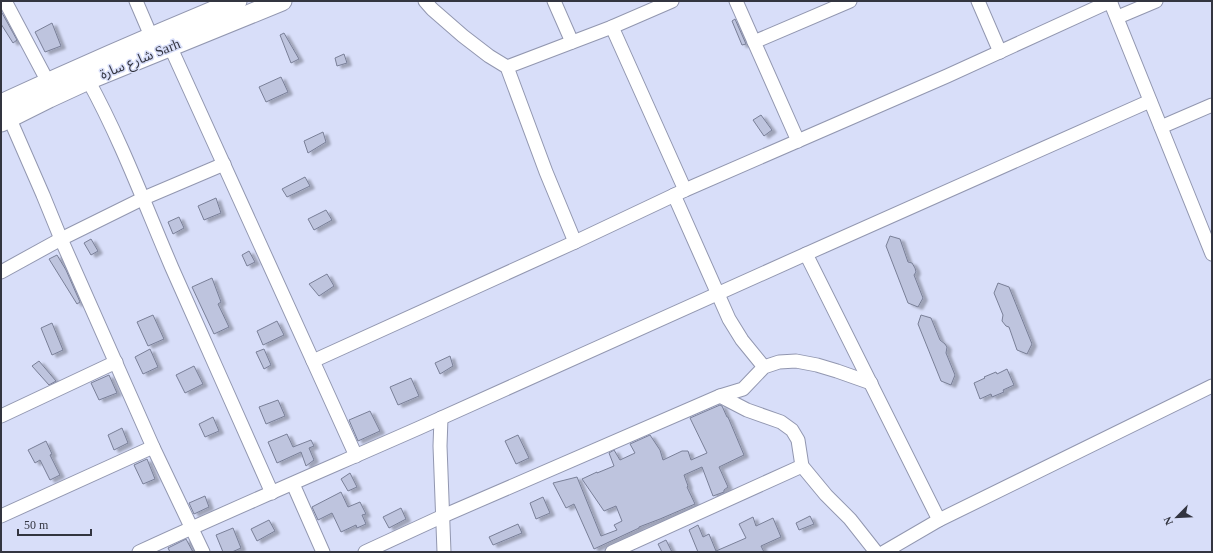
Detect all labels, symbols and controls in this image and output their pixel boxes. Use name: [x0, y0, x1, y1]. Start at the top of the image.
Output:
street label: شارع سارة Sarh: [98, 36, 183, 85]
north arrow: [1157, 497, 1197, 537]
scale bar: [18, 511, 91, 537]
text: N: [1161, 515, 1175, 527]
text: 50 m: [24, 518, 49, 532]

